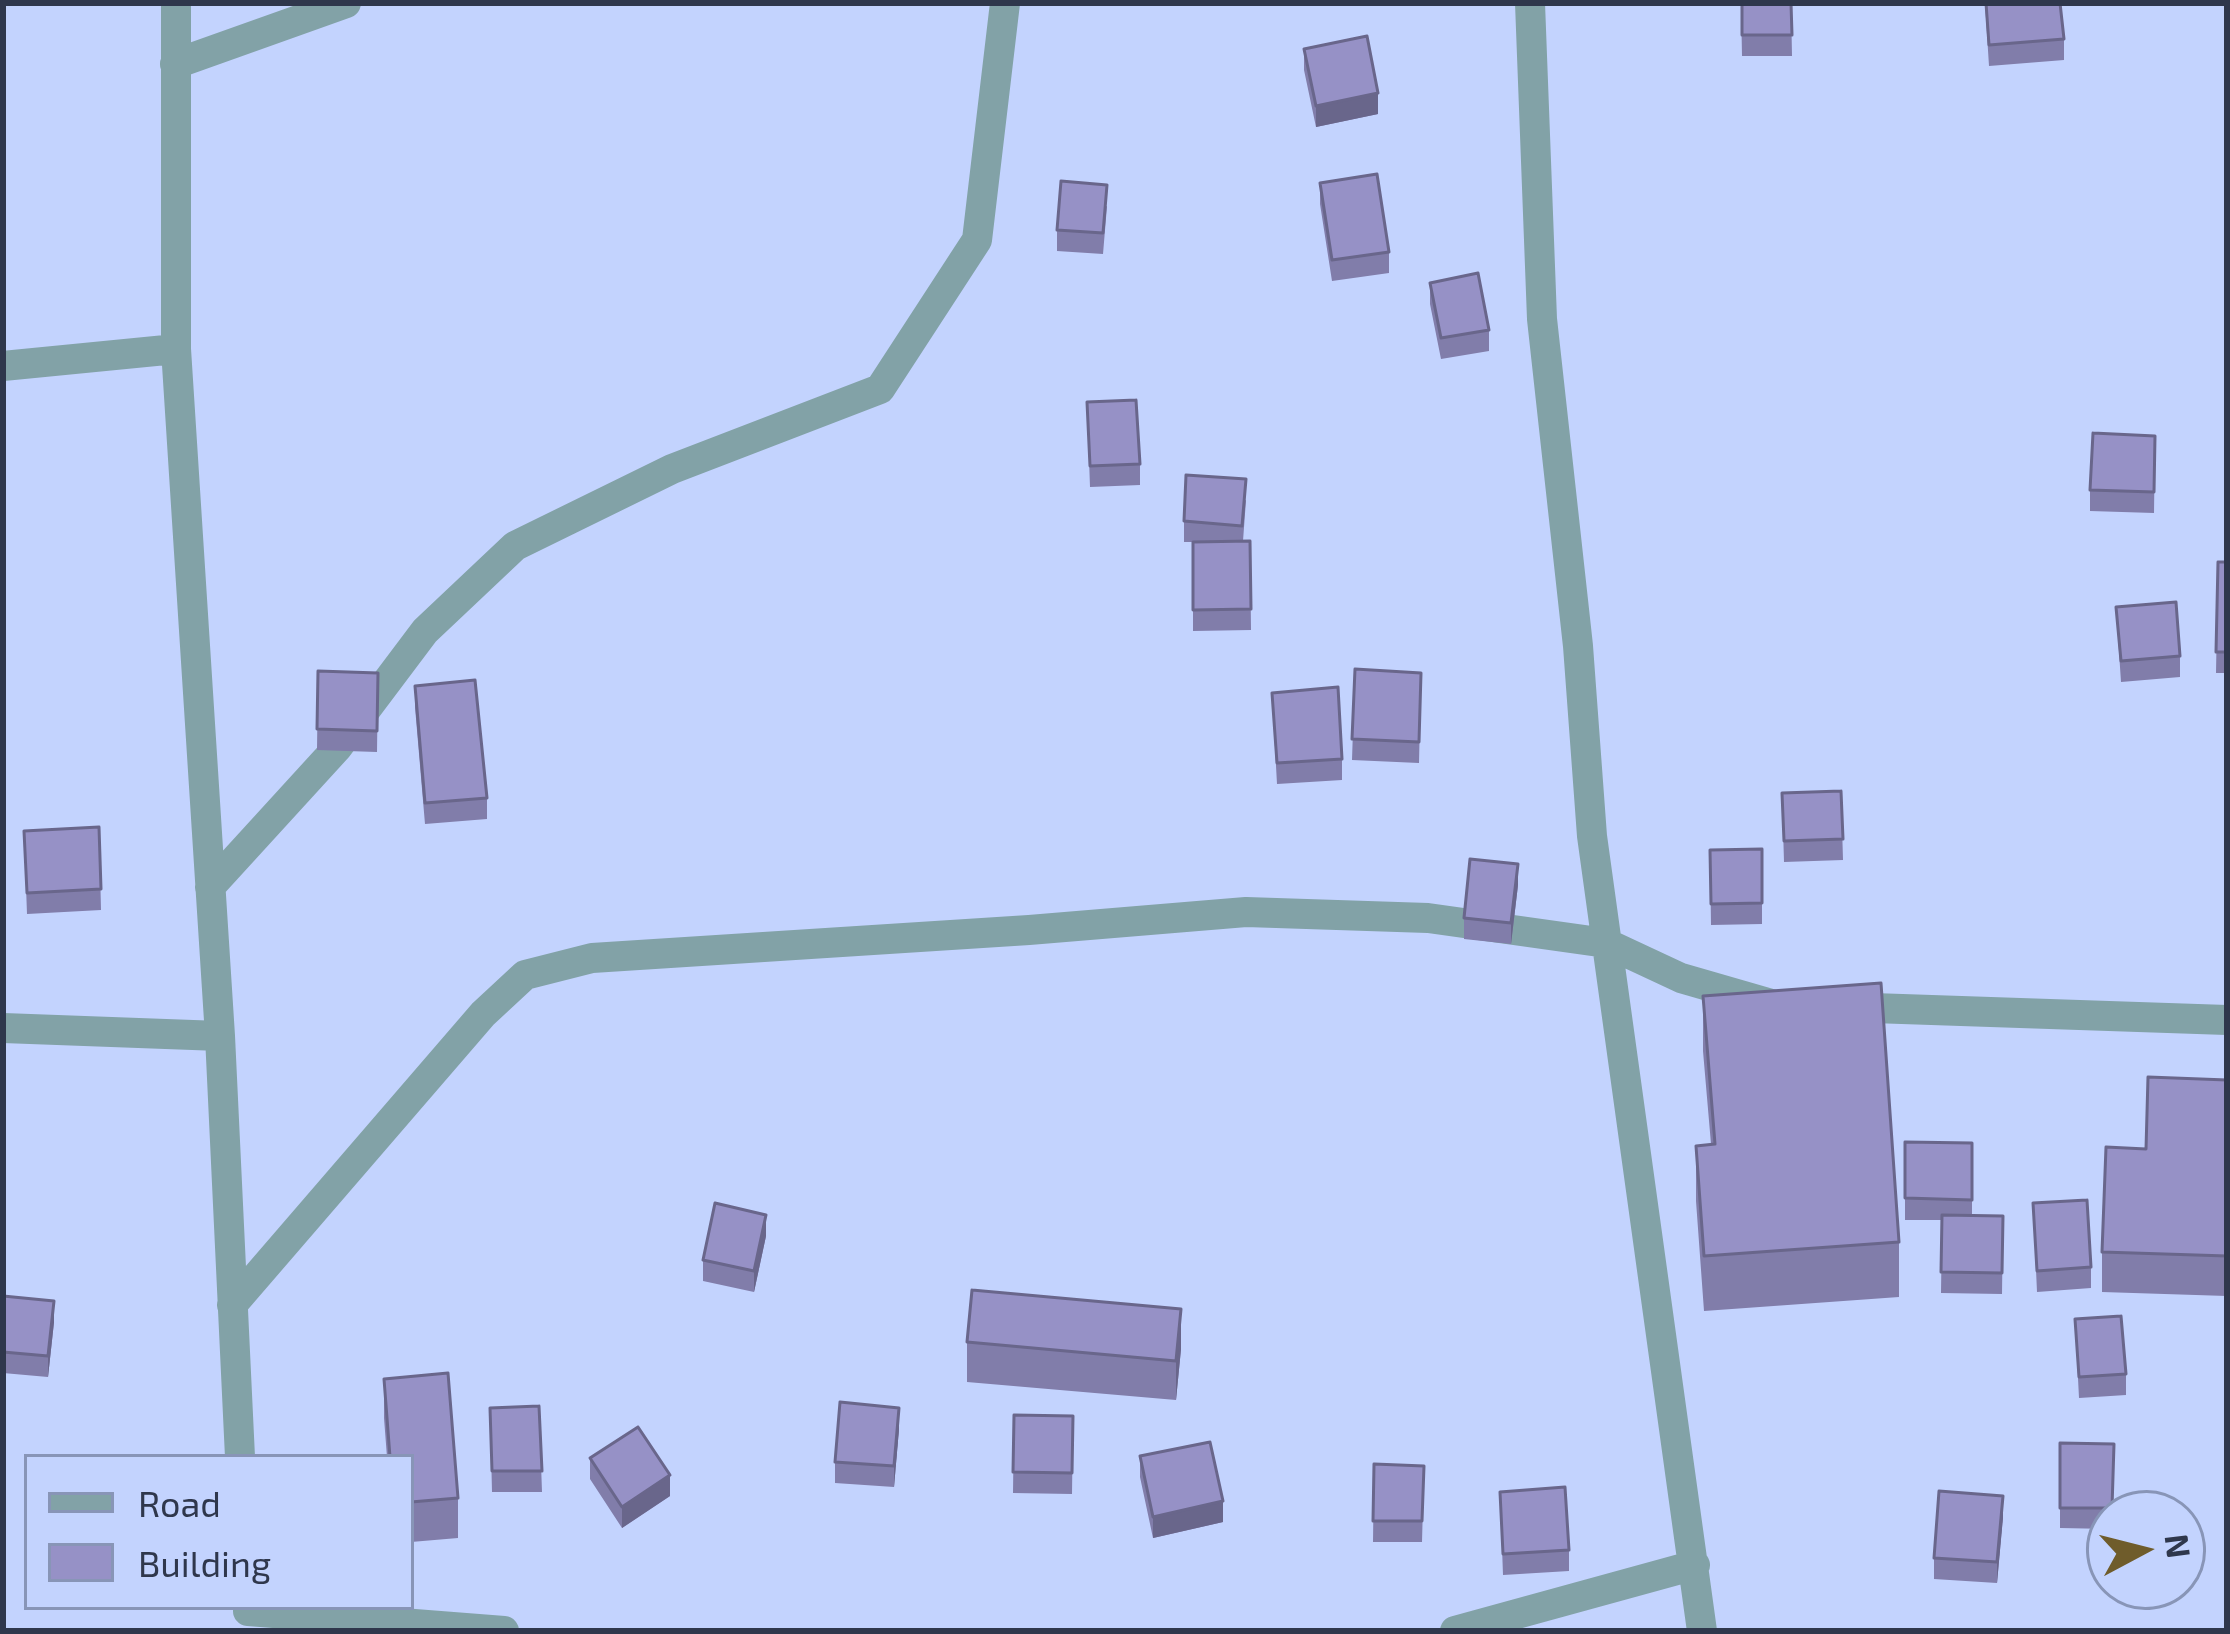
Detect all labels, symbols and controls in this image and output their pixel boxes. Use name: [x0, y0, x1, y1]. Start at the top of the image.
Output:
legend: [24, 1454, 414, 1610]
text: Road: [138, 1481, 221, 1524]
north arrow: [2086, 1490, 2206, 1610]
text: N: [2157, 1532, 2200, 1560]
text: Building: [138, 1541, 271, 1584]

